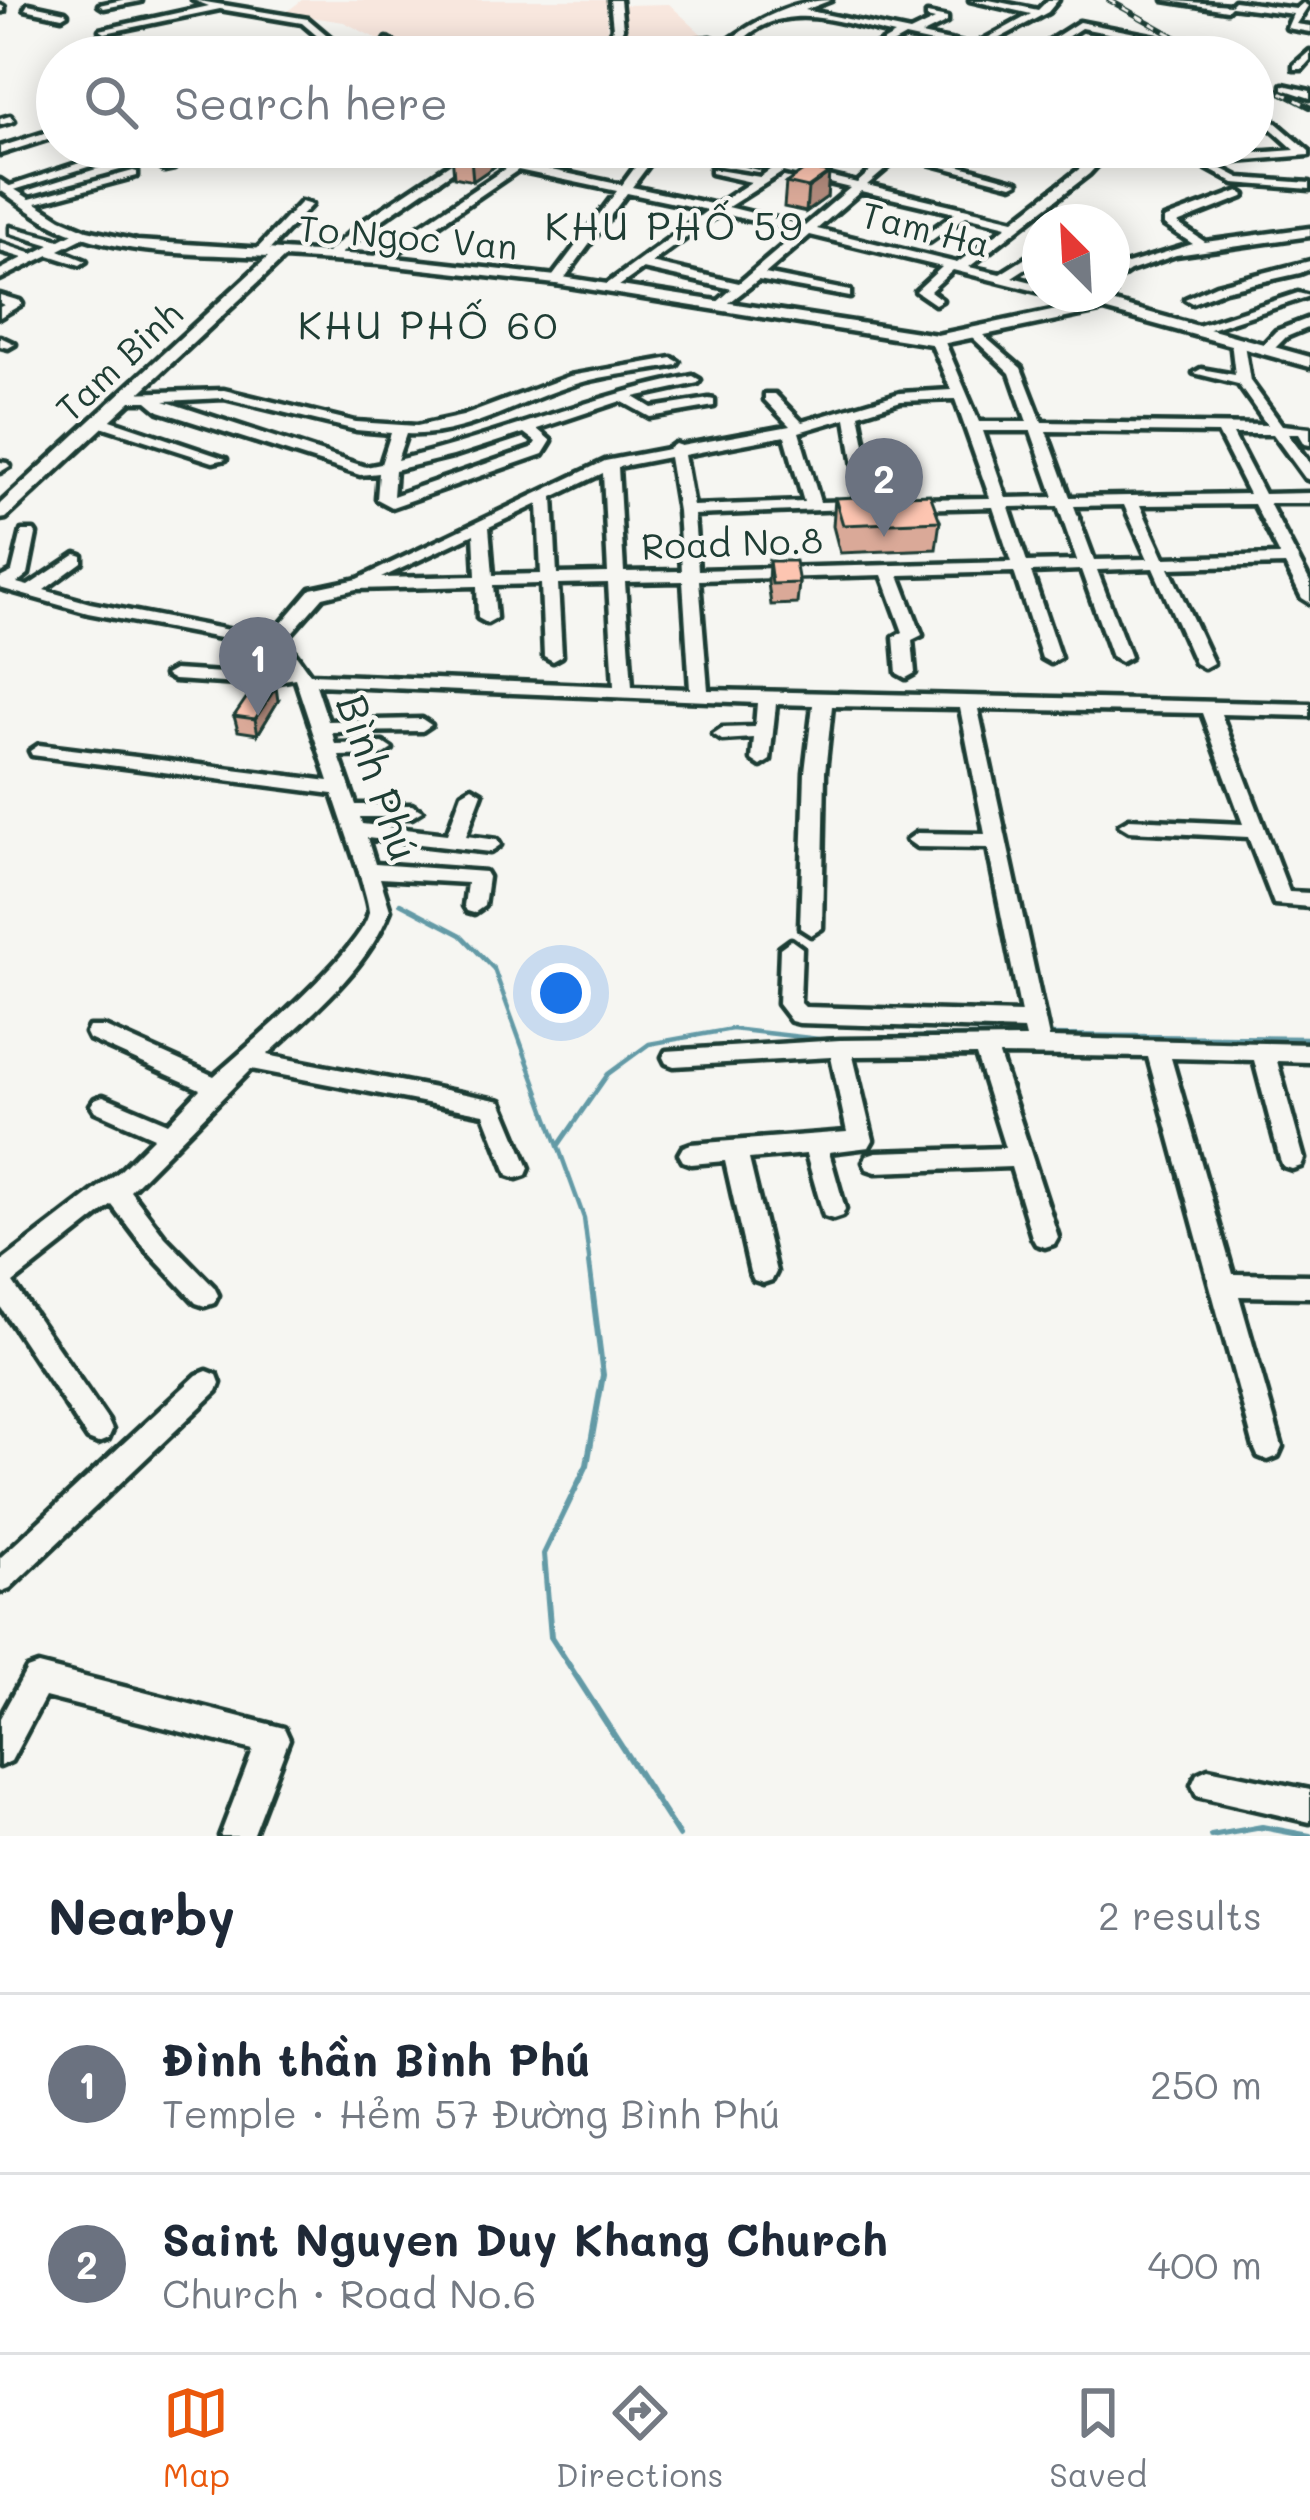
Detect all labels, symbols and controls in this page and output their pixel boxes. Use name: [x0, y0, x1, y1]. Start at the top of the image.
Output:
search box: [36, 36, 1274, 168]
icon: search: [78, 69, 144, 135]
text: Search here: [174, 73, 448, 131]
street label: Tam Ha: [857, 189, 995, 267]
district label: KHU PHỐ 59: [545, 199, 805, 250]
street label: To Ngoc Van: [296, 203, 520, 269]
north arrow: [1022, 204, 1130, 312]
street label: Tam Binh: [45, 290, 191, 430]
district label: KHU PHỐ 60: [298, 298, 560, 349]
pin: 2: [845, 438, 923, 537]
street label: Road No.8: [640, 515, 824, 569]
pin: 1: [219, 617, 297, 716]
street label: Bình Phú: [325, 687, 433, 867]
your location: [531, 963, 591, 1023]
text: Nearby: [48, 1881, 235, 1948]
text: 2 results: [1098, 1889, 1262, 1940]
text: Đình thần Bình Phú: [162, 2029, 591, 2087]
text: 1: [78, 2058, 96, 2109]
text: 250 m: [1150, 2058, 1262, 2109]
text: Temple · Hẻm 57 Đường Bình Phú: [162, 2087, 780, 2138]
text: Saint Nguyen Duy Khang Church: [162, 2209, 888, 2267]
text: 2: [76, 2238, 98, 2289]
text: 400 m: [1147, 2238, 1262, 2289]
text: Church · Road No.6: [162, 2267, 536, 2318]
tab: Map: [163, 2380, 230, 2495]
tab: Directions: [556, 2380, 723, 2495]
tab: Saved: [1049, 2380, 1147, 2495]

